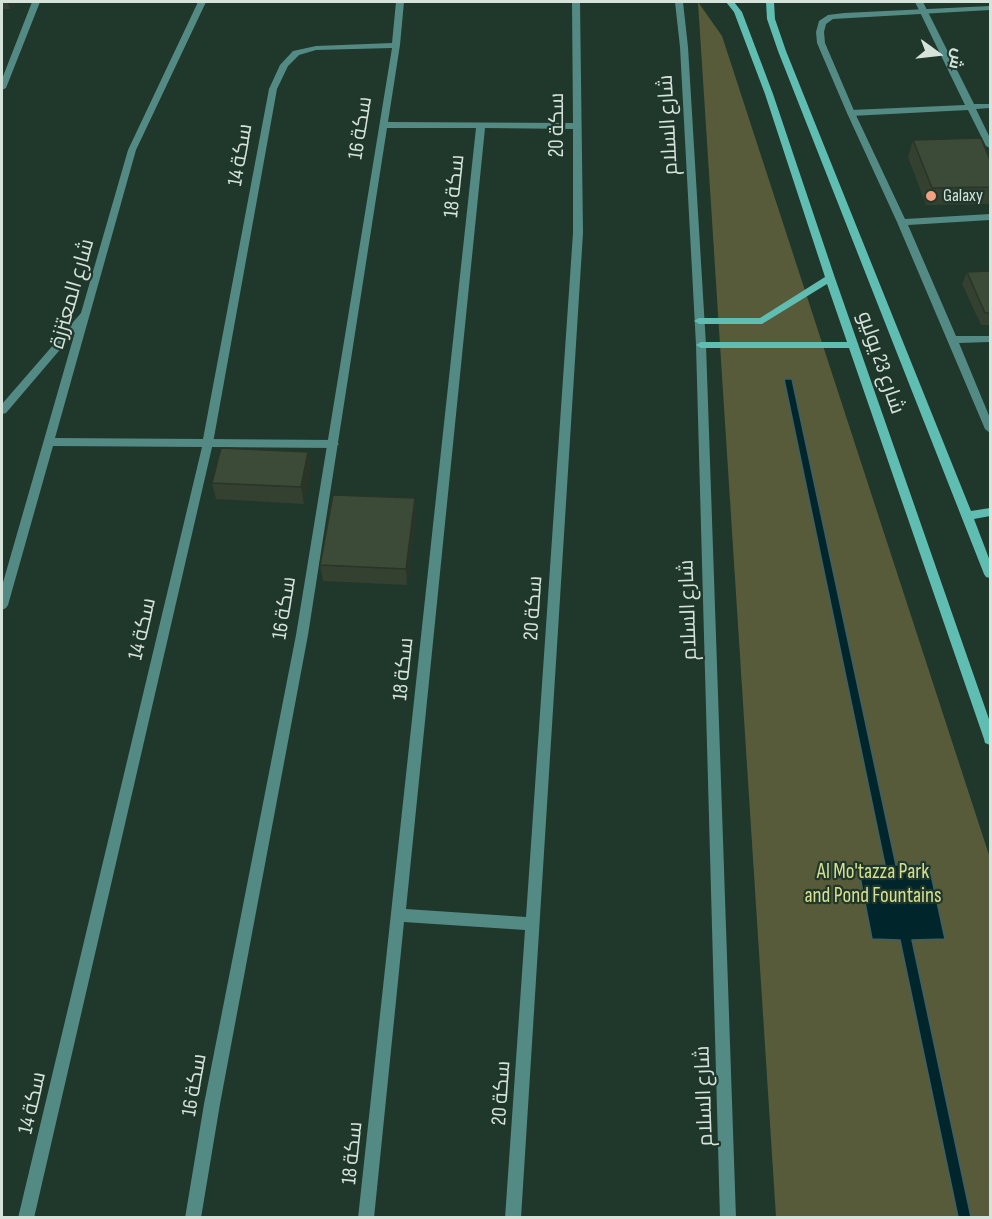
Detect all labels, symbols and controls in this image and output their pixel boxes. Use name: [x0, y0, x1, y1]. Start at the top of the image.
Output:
north arrow: [908, 24, 968, 84]
text: ش: [944, 46, 968, 71]
street label: شارع السلام: [654, 74, 684, 176]
street label: سكة 20: [545, 93, 571, 157]
street label: سكة 16: [344, 95, 378, 161]
street label: سكة 14: [223, 122, 259, 188]
street label: سكة 18: [439, 153, 471, 219]
place label: Galaxy: [943, 185, 983, 207]
marker: Galaxy: [924, 189, 938, 203]
street label: شارع المعتززة: [45, 236, 101, 352]
street label: شارع 23 يوليو: [851, 308, 909, 418]
street label: شارع السلام: [675, 559, 703, 661]
street label: سكة 16: [268, 575, 302, 641]
street label: سكة 20: [519, 575, 549, 641]
street label: سكة 14: [124, 596, 162, 662]
street label: سكة 18: [388, 636, 420, 702]
park label: Al Mo'tazza Park and Pond Fountains: [805, 860, 941, 910]
street label: شارع السلام: [691, 1045, 719, 1147]
street label: سكة 16: [177, 1052, 213, 1118]
street label: سكة 20: [487, 1060, 517, 1126]
street label: سكة 14: [14, 1070, 52, 1136]
street label: سكة 18: [337, 1120, 369, 1186]

